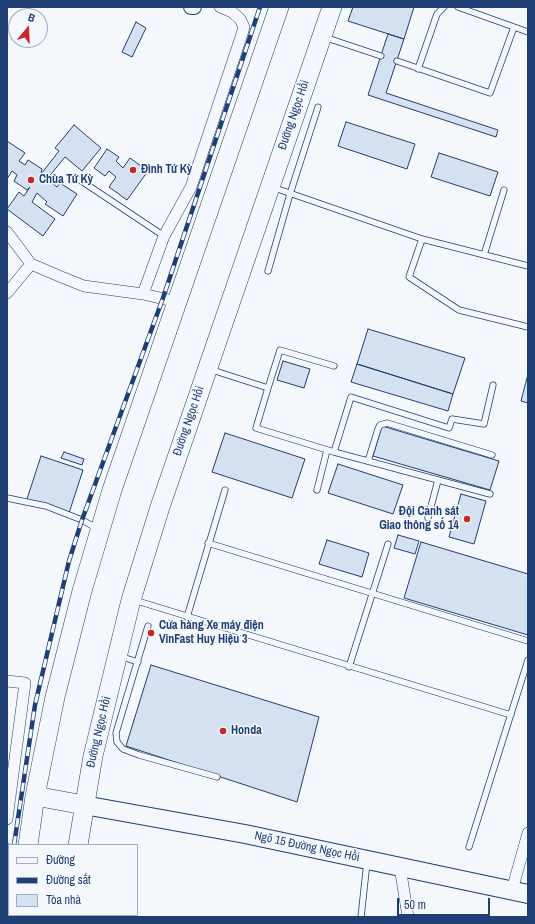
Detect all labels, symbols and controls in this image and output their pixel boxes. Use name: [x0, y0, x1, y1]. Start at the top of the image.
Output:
north arrow: [8, 8, 48, 48]
text: B: [26, 10, 37, 25]
street label: Đường Ngọc Hồi: [275, 78, 313, 152]
place label: Đình Tứ Kỳ: [141, 163, 192, 177]
marker: Đình Tứ Kỳ: [128, 165, 138, 175]
place label: Chùa Tứ Kỳ: [39, 173, 93, 187]
marker: Chùa Tứ Kỳ: [26, 175, 36, 185]
street label: Đường Ngọc Hồi: [170, 384, 208, 458]
place label: Đội Cảnh sát Giao thông số 14: [379, 505, 459, 533]
marker: Đội Cảnh sát Giao thông số 14: [462, 514, 472, 524]
place label: Cửa hàng Xe máy điện VinFast Huy Hiệu 3: [159, 619, 264, 647]
marker: Cửa hàng Xe máy điện VinFast Huy Hiệu 3: [146, 628, 156, 638]
street label: Đường Ngọc Hồi: [84, 695, 114, 769]
place label: Honda: [231, 724, 262, 738]
marker: Honda: [218, 726, 228, 736]
street label: Ngõ 15 Đường Ngọc Hồi: [253, 829, 361, 865]
legend: [8, 844, 138, 916]
text: Đường: [46, 852, 75, 868]
text: Đường sắt: [46, 872, 91, 888]
scale bar: [399, 890, 492, 916]
text: Tòa nhà: [46, 892, 81, 908]
text: 50 m: [404, 897, 426, 913]

